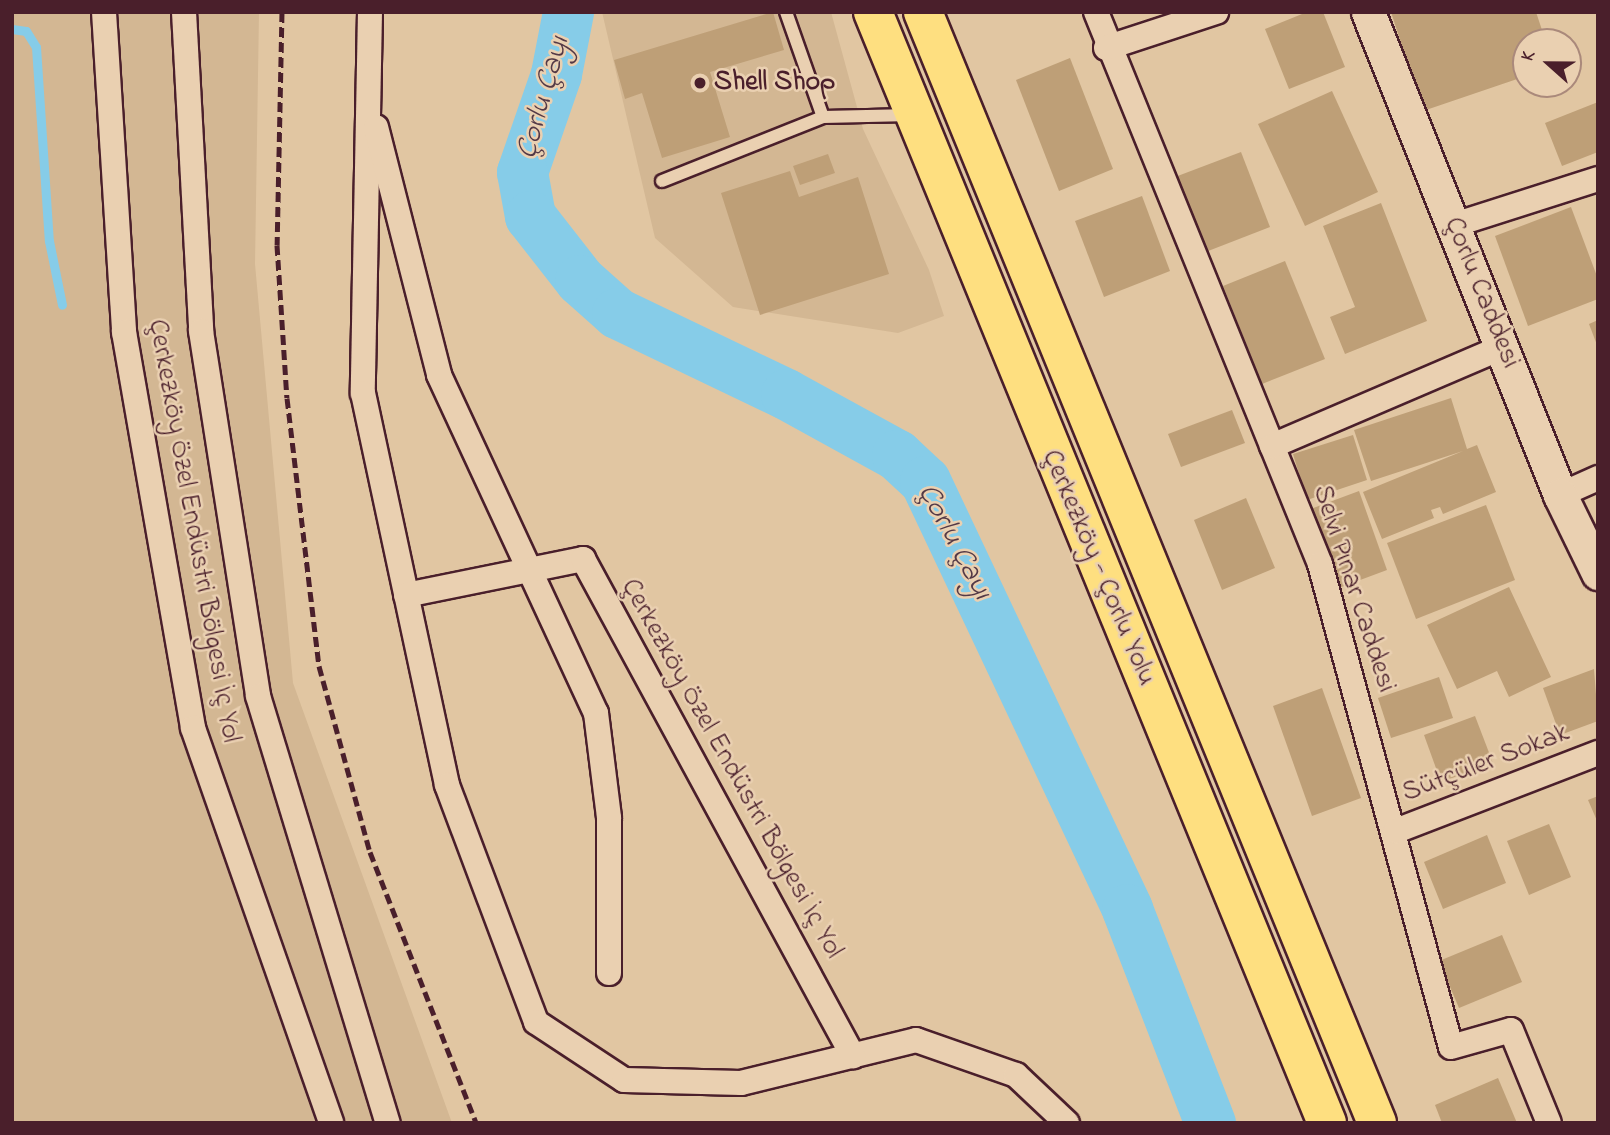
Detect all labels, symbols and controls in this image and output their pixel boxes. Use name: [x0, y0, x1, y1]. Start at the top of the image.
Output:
north arrow: [1512, 28, 1582, 98]
water label: Çorlu Çayı: [509, 33, 579, 163]
text: K: [1515, 47, 1543, 65]
place label: Shell Shop: [714, 66, 835, 100]
marker: Shell Shop: [692, 75, 708, 91]
street label: Çorlu Caddesi: [1435, 213, 1527, 373]
street label: Çerkezköy Özel Endüstri Bölgesi İç Yol: [139, 317, 247, 745]
street label: Çerkezköy - Çorlu Yolu: [1033, 445, 1163, 691]
water label: Çorlu Çayı: [909, 478, 999, 606]
street label: Selvi Pınar Caddesi: [1304, 481, 1402, 697]
street label: Çerkezköy Özel Endüstri Bölgesi İç Yol: [612, 573, 850, 965]
street label: Sütçüler Sokak: [1398, 717, 1574, 811]

